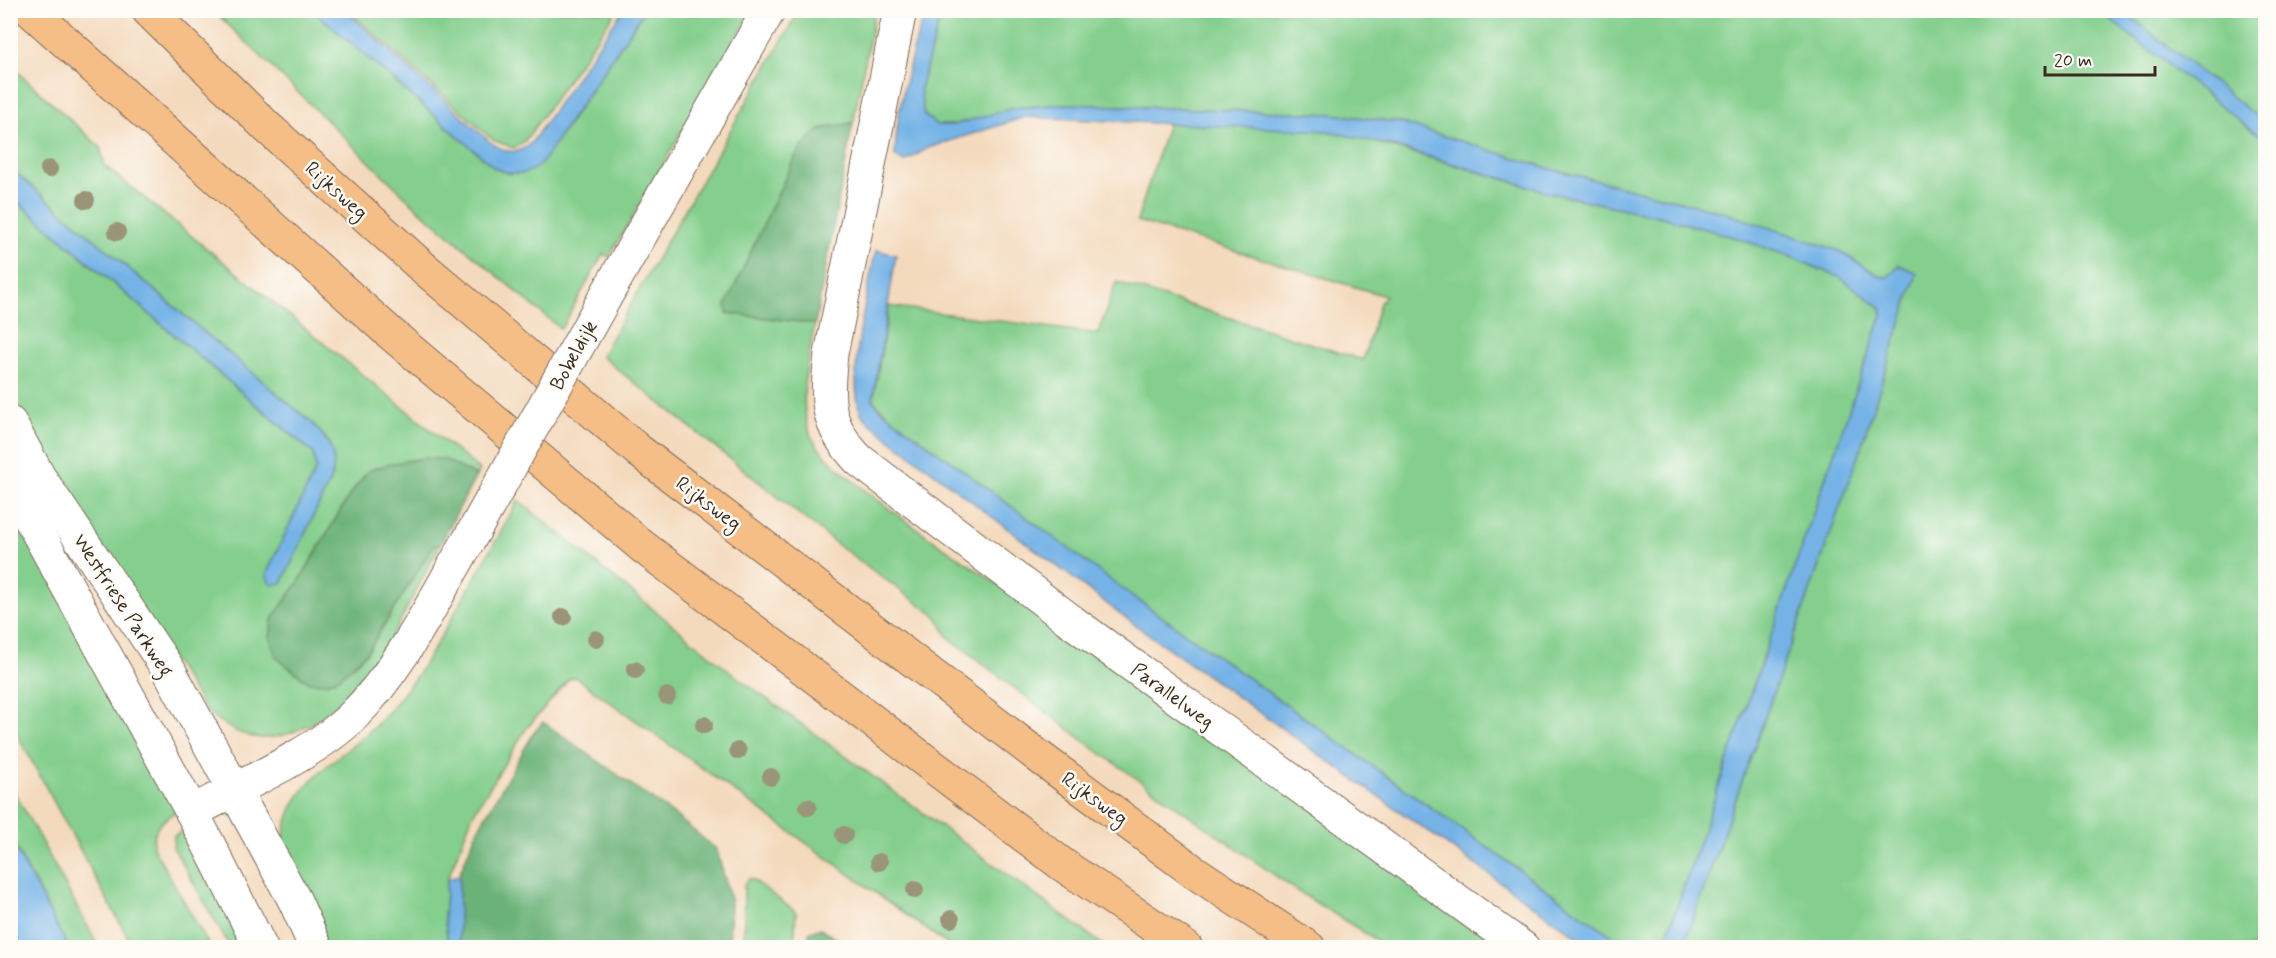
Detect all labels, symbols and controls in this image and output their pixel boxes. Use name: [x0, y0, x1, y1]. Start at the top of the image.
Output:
scale bar: [2045, 39, 2154, 77]
text: 20 m: [2054, 49, 2092, 73]
street label: Rijksweg: [298, 156, 373, 227]
street label: Bobeldijk: [544, 316, 604, 395]
street label: Rijksweg: [669, 471, 747, 539]
street label: Westfriese Parkweg: [65, 529, 179, 684]
street label: Parallelweg: [1125, 657, 1219, 736]
street label: Rijksweg: [1055, 766, 1133, 833]

